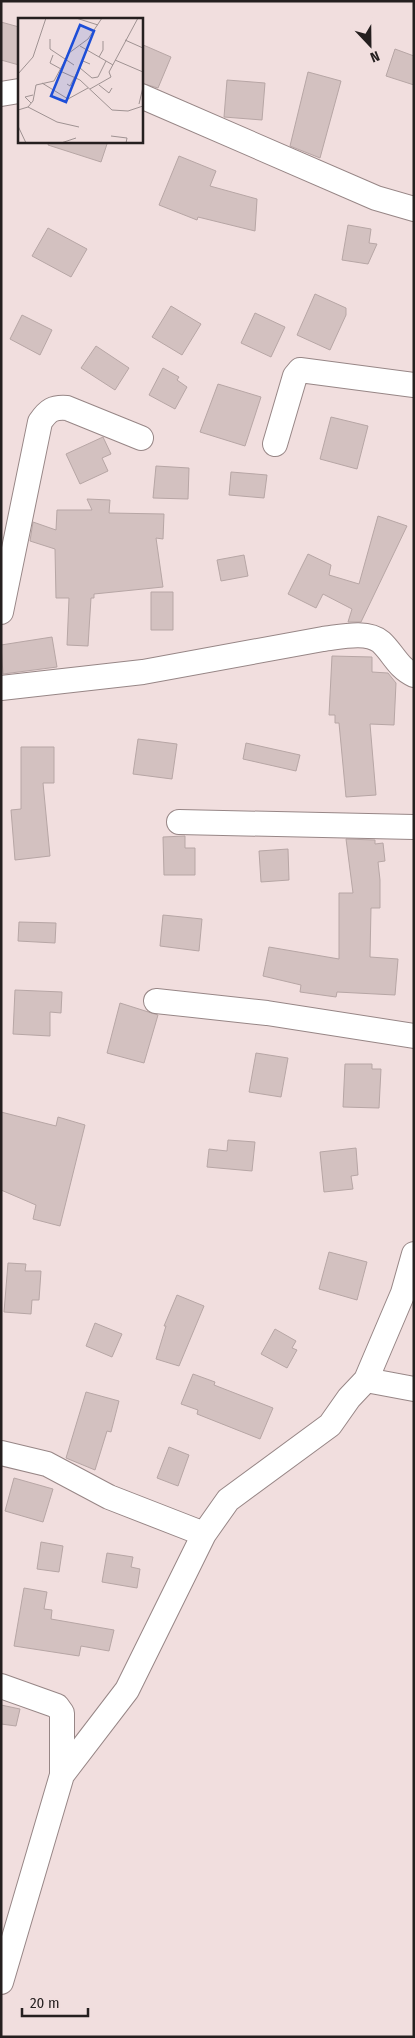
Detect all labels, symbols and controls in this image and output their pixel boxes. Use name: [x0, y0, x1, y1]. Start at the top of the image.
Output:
inset map: [18, 18, 142, 142]
north arrow: [345, 20, 395, 70]
text: N: [368, 47, 382, 66]
scale bar: [22, 1986, 89, 2018]
text: 20 m: [30, 1994, 60, 2012]

